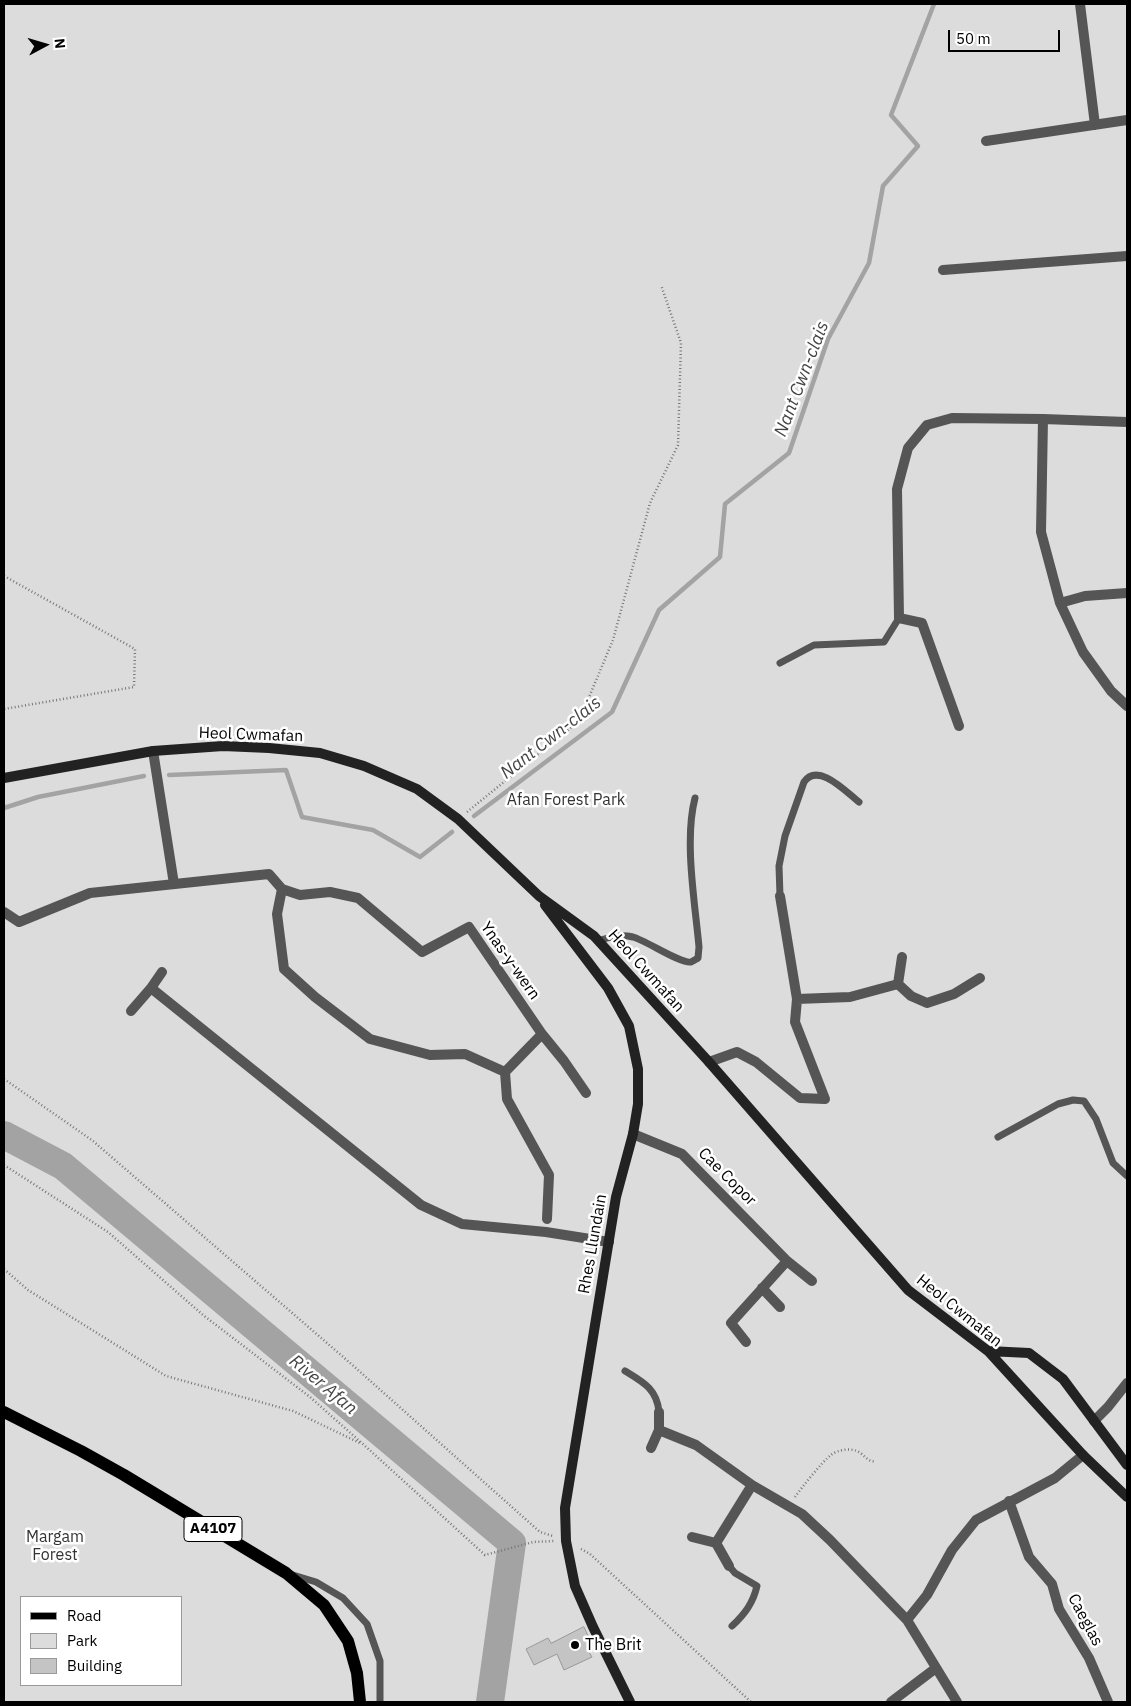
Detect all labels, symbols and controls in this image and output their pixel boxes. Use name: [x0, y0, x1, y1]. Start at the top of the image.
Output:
north arrow: [20, 20, 70, 70]
scale bar: [951, 20, 1064, 52]
text: 50 m: [956, 29, 991, 48]
text: N: [50, 37, 69, 49]
water label: Nant Cwn-clais: [770, 318, 834, 440]
water label: Nant Cwn-clais: [496, 692, 606, 784]
street label: Heol Cwmafan: [198, 724, 304, 746]
park label: Afan Forest Park: [507, 790, 625, 810]
street label: Ynas-y-wern: [476, 918, 544, 1004]
street label: Heol Cwmafan: [604, 926, 688, 1016]
street label: Cae Copor: [694, 1144, 760, 1210]
street label: Rhes Llundain: [575, 1193, 611, 1295]
street label: Heol Cwmafan: [912, 1271, 1006, 1351]
water label: River Afan: [285, 1350, 361, 1420]
road number: A4107: [184, 1516, 242, 1542]
park label: Margam Forest: [26, 1527, 84, 1565]
street label: Caeglas: [1063, 1591, 1107, 1649]
legend: [20, 1596, 182, 1686]
text: Road: [67, 1606, 102, 1625]
text: Park: [67, 1631, 97, 1650]
place label: The Brit: [585, 1635, 642, 1655]
marker: The Brit: [569, 1639, 581, 1651]
text: Building: [67, 1656, 122, 1675]

